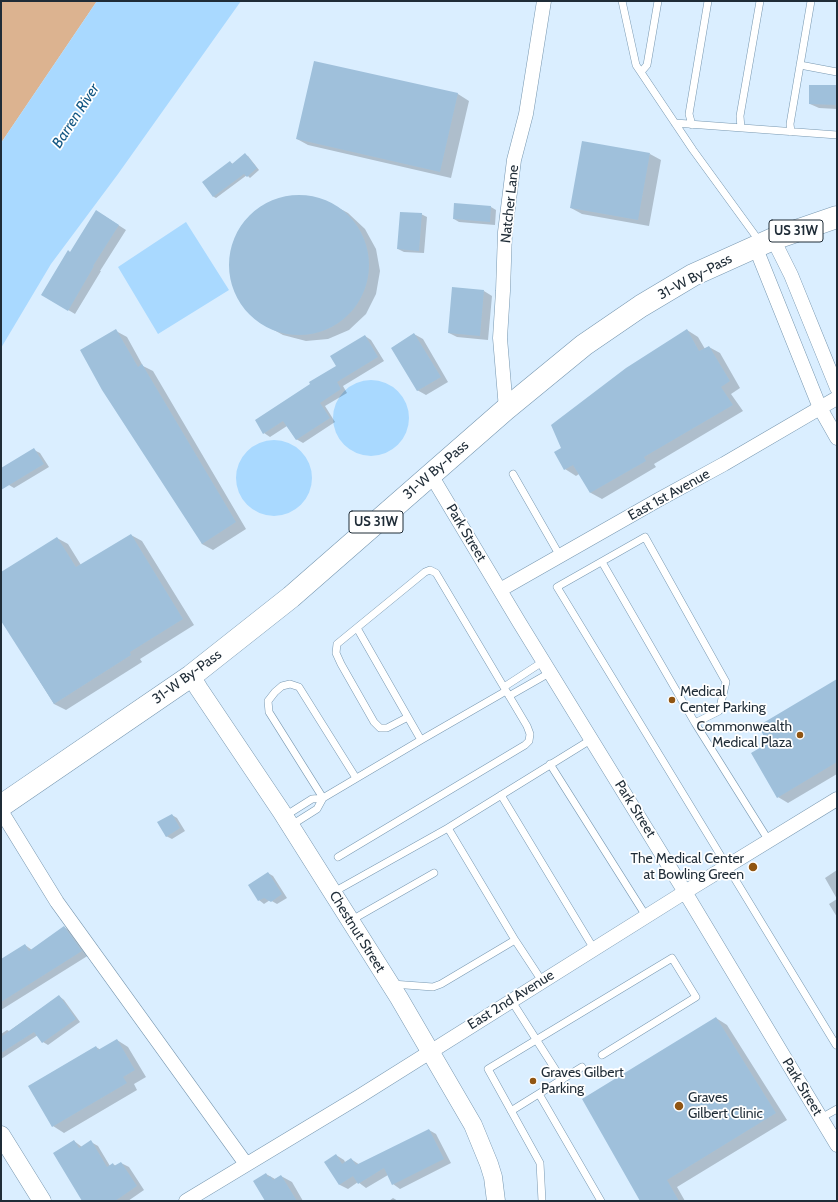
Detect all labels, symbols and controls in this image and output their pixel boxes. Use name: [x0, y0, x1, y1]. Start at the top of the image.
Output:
water label: Barren River: [49, 81, 103, 151]
street label: Natcher Lane: [498, 164, 522, 244]
road number: US 31W: [769, 220, 823, 242]
street label: 31-W By-Pass: [655, 250, 735, 304]
street label: 31-W By-Pass: [400, 437, 472, 503]
street label: East 1st Avenue: [625, 466, 713, 524]
street label: Park Street: [442, 501, 490, 565]
road number: US 31W: [349, 511, 403, 533]
street label: 31-W By-Pass: [149, 646, 225, 708]
place label: Medical Center Parking: [680, 684, 766, 716]
marker: Medical Center Parking: [667, 695, 677, 705]
place label: Commonwealth Medical Plaza: [696, 719, 792, 752]
marker: Commonwealth Medical Plaza: [795, 730, 805, 740]
street label: Park Street: [611, 777, 659, 841]
place label: The Medical Center at Bowling Green: [631, 851, 744, 884]
marker: The Medical Center at Bowling Green: [747, 861, 759, 873]
street label: Chestnut Street: [325, 888, 389, 976]
street label: East 2nd Avenue: [465, 967, 557, 1033]
street label: Park Street: [778, 1055, 826, 1119]
place label: Graves Gilbert Parking: [541, 1065, 624, 1098]
marker: Graves Gilbert Parking: [528, 1076, 538, 1086]
place label: Graves Gilbert Clinic: [688, 1090, 763, 1122]
marker: Graves Gilbert Clinic: [673, 1100, 685, 1112]

